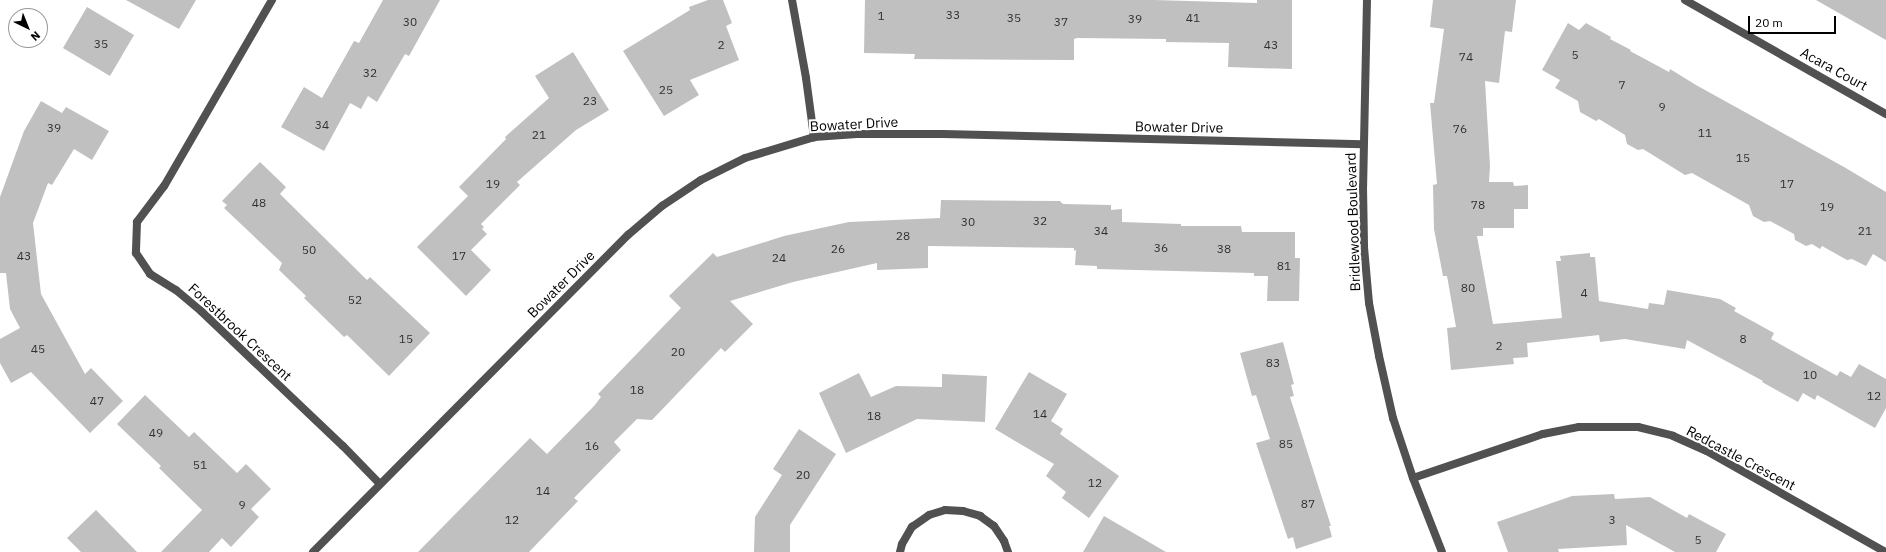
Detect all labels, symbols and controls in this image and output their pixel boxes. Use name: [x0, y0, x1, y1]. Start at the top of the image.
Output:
north arrow: [8, 8, 48, 48]
house number: 33: [946, 8, 960, 22]
scale bar: [1750, 8, 1838, 34]
house number: 1: [877, 9, 885, 23]
house number: 35: [1007, 11, 1021, 25]
house number: 41: [1186, 11, 1200, 25]
house number: 39: [1128, 12, 1142, 26]
house number: 30: [403, 15, 417, 29]
house number: 37: [1054, 15, 1068, 29]
text: 20 m: [1755, 15, 1783, 30]
text: N: [28, 28, 43, 44]
house number: 35: [94, 37, 108, 51]
house number: 2: [717, 38, 725, 52]
house number: 43: [1264, 38, 1278, 52]
street label: Acara Court: [1798, 44, 1870, 94]
house number: 5: [1571, 48, 1579, 62]
house number: 74: [1459, 50, 1473, 64]
house number: 32: [363, 66, 377, 80]
house number: 7: [1618, 78, 1626, 92]
house number: 25: [659, 83, 673, 97]
house number: 23: [583, 94, 597, 108]
house number: 9: [1658, 100, 1666, 114]
street label: Bowater Drive: [809, 113, 899, 135]
house number: 34: [315, 118, 329, 132]
street label: Bowater Drive: [1135, 118, 1223, 136]
house number: 39: [47, 121, 61, 135]
house number: 76: [1453, 122, 1467, 136]
house number: 11: [1698, 126, 1712, 140]
house number: 21: [532, 128, 546, 142]
house number: 15: [1736, 151, 1750, 165]
street label: Bridlewood Boulevard: [1342, 152, 1364, 292]
house number: 19: [486, 177, 500, 191]
house number: 17: [1780, 177, 1794, 191]
house number: 48: [252, 196, 266, 210]
house number: 78: [1471, 198, 1485, 212]
house number: 19: [1820, 200, 1834, 214]
house number: 32: [1033, 214, 1047, 228]
house number: 30: [961, 215, 975, 229]
house number: 34: [1094, 224, 1108, 238]
house number: 21: [1858, 224, 1872, 238]
house number: 28: [896, 229, 910, 243]
house number: 36: [1154, 241, 1168, 255]
house number: 26: [831, 242, 845, 256]
house number: 38: [1217, 242, 1231, 256]
house number: 50: [302, 243, 316, 257]
street label: Bowater Drive: [524, 247, 598, 321]
house number: 43: [17, 249, 31, 263]
house number: 17: [452, 249, 466, 263]
house number: 24: [772, 251, 786, 265]
house number: 81: [1277, 259, 1291, 273]
street label: Forestbrook Crescent: [185, 280, 295, 384]
house number: 80: [1461, 281, 1475, 295]
house number: 4: [1580, 286, 1588, 300]
house number: 52: [348, 293, 362, 307]
house number: 15: [399, 332, 413, 346]
house number: 8: [1739, 332, 1747, 346]
house number: 2: [1495, 339, 1503, 353]
house number: 45: [31, 342, 45, 356]
house number: 20: [671, 345, 685, 359]
house number: 83: [1266, 356, 1280, 370]
house number: 10: [1803, 368, 1817, 382]
house number: 18: [630, 383, 644, 397]
house number: 12: [1867, 389, 1881, 403]
house number: 47: [90, 394, 104, 408]
house number: 14: [1033, 407, 1047, 421]
house number: 18: [867, 409, 881, 423]
street label: Redcastle Crescent: [1684, 422, 1798, 494]
house number: 49: [149, 426, 163, 440]
house number: 85: [1279, 437, 1293, 451]
house number: 16: [585, 439, 599, 453]
house number: 51: [193, 458, 207, 472]
house number: 20: [796, 468, 810, 482]
house number: 12: [1088, 476, 1102, 490]
house number: 14: [536, 484, 550, 498]
house number: 87: [1301, 497, 1315, 511]
house number: 9: [238, 498, 246, 512]
house number: 12: [505, 513, 519, 527]
house number: 3: [1608, 513, 1616, 527]
house number: 5: [1694, 533, 1702, 547]

